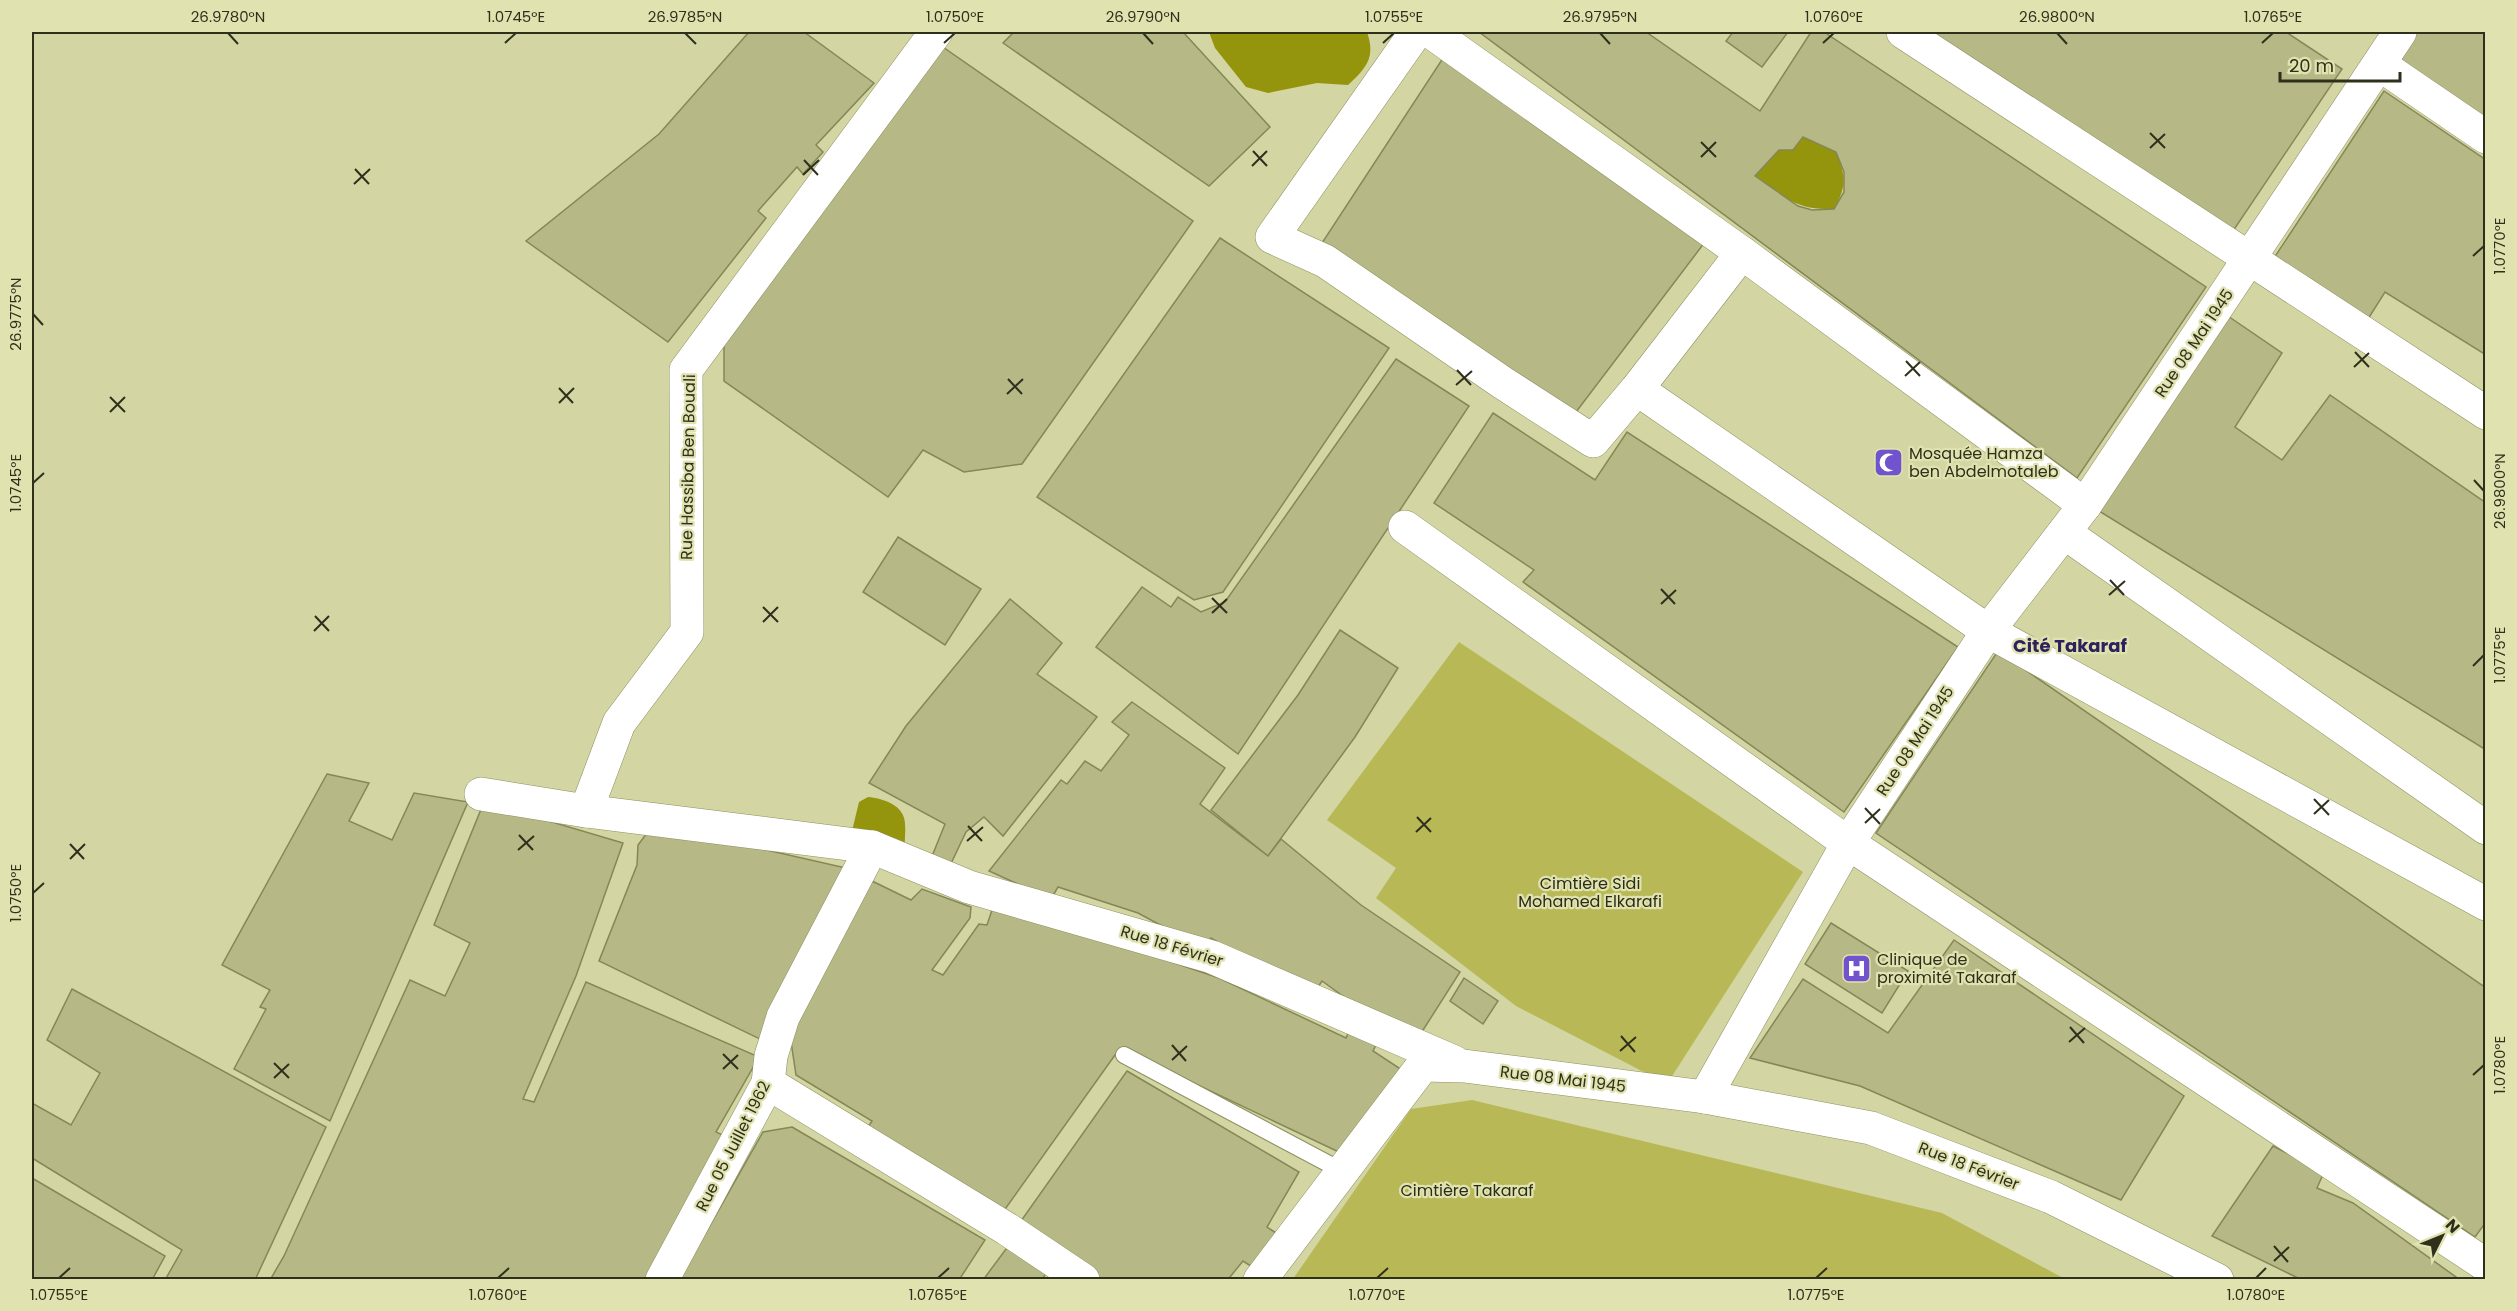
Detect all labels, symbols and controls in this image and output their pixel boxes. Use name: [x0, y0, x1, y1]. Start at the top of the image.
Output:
text: 26.9780°N: [191, 6, 265, 27]
text: 1.0745°E: [487, 6, 545, 27]
text: 26.9785°N: [648, 6, 722, 27]
text: 1.0750°E: [926, 6, 984, 27]
text: 26.9790°N: [1106, 6, 1180, 27]
text: 1.0755°E: [1365, 6, 1423, 27]
text: 26.9795°N: [1563, 6, 1637, 27]
text: 1.0760°E: [1805, 6, 1863, 27]
text: 26.9800°N: [2019, 6, 2095, 27]
text: 1.0765°E: [2244, 6, 2302, 27]
scale bar: [2280, 45, 2400, 83]
text: 20 m: [2289, 53, 2334, 78]
text: 1.0770°E: [2489, 217, 2510, 275]
text: 26.9775°N: [5, 277, 26, 351]
street label: Rue 08 Mai 1945: [2149, 284, 2239, 402]
street label: Rue Hassiba Ben Bouali: [675, 374, 701, 560]
place label: Mosquée Hamza ben Abdelmotaleb: [1909, 442, 2059, 483]
mosque icon: Mosquée Hamza ben Abdelmotaleb: [1872, 446, 1904, 478]
text: 26.9800°N: [2489, 453, 2510, 529]
text: 1.0745°E: [5, 454, 26, 512]
text: 1.0775°E: [2489, 626, 2510, 684]
district label: Cité Takaraf: [2013, 633, 2127, 658]
street label: Rue 08 Mai 1945: [1871, 682, 1959, 800]
text: 1.0750°E: [5, 864, 26, 922]
park label: Cimtière Sidi Mohamed Elkarafi: [1518, 872, 1662, 913]
street label: Rue 18 Février: [1118, 919, 1226, 973]
place label: Clinique de proximité Takaraf: [1877, 948, 2017, 989]
hospital icon: Clinique de proximité Takaraf: [1840, 952, 1872, 984]
text: 1.0780°E: [2489, 1036, 2510, 1094]
street label: Rue 08 Mai 1945: [1499, 1060, 1627, 1098]
street label: Rue 05 Juillet 1962: [690, 1077, 776, 1215]
street label: Rue 18 Février: [1915, 1136, 2023, 1196]
park label: Cimtière Takaraf: [1400, 1179, 1534, 1202]
north arrow: [2412, 1206, 2472, 1266]
text: N: [2440, 1214, 2465, 1238]
text: 1.0755°E: [30, 1284, 88, 1305]
text: 1.0760°E: [469, 1284, 527, 1305]
text: 1.0765°E: [909, 1284, 967, 1305]
text: 1.0770°E: [1348, 1284, 1406, 1305]
text: 1.0775°E: [1787, 1284, 1845, 1305]
text: 1.0780°E: [2227, 1284, 2285, 1305]

